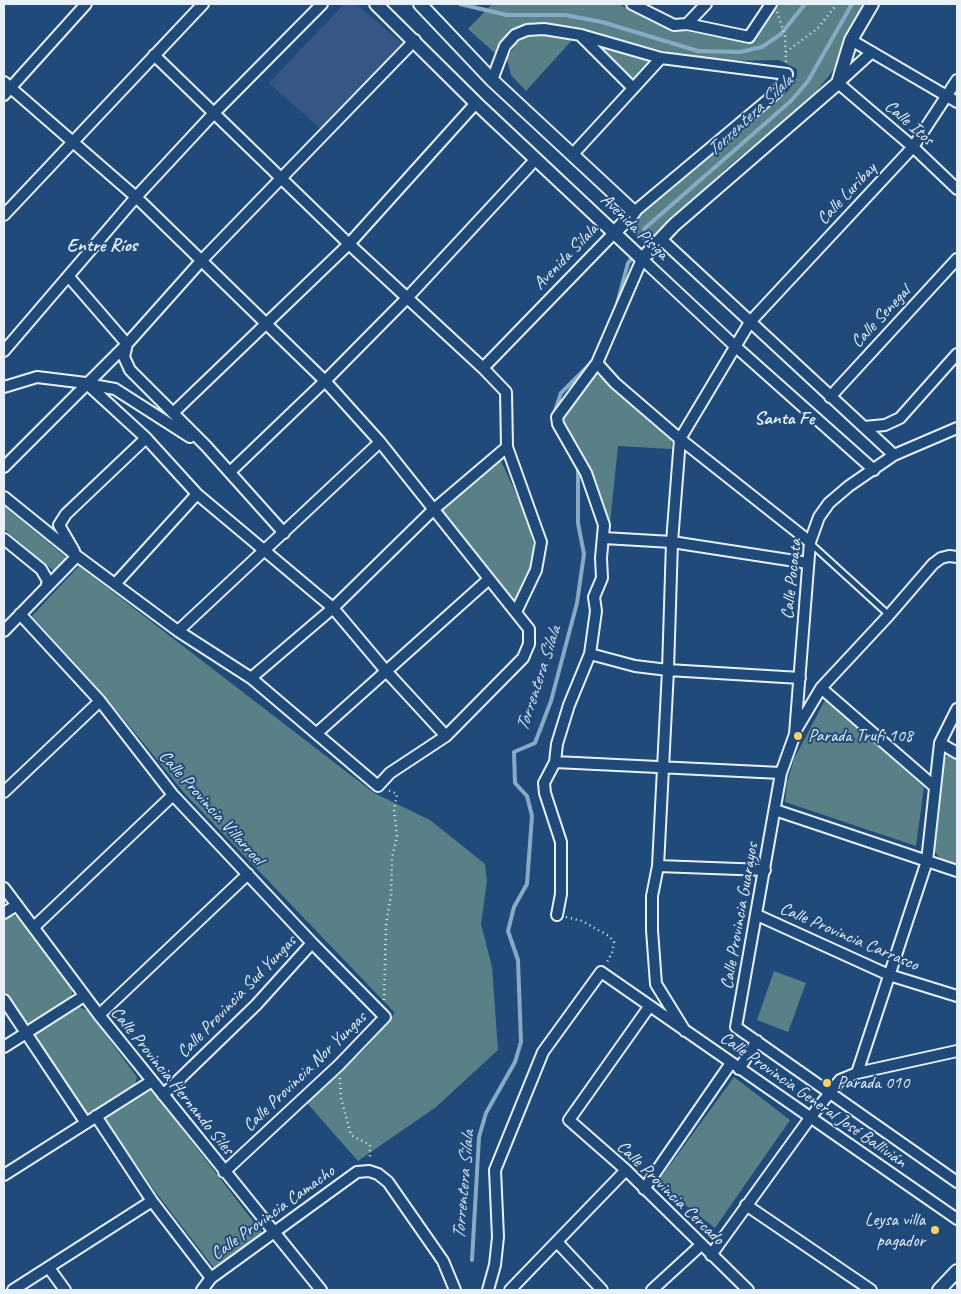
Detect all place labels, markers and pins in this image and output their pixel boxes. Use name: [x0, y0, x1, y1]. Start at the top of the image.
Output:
place label: Parada Trufi 108: [808, 725, 913, 747]
marker: Parada Trufi 108: [792, 730, 804, 742]
place label: Parada 010: [837, 1072, 909, 1094]
marker: Parada 010: [821, 1077, 833, 1089]
place label: Leysa villa pagador: [865, 1209, 925, 1252]
marker: Leysa villa pagador: [929, 1224, 941, 1236]

